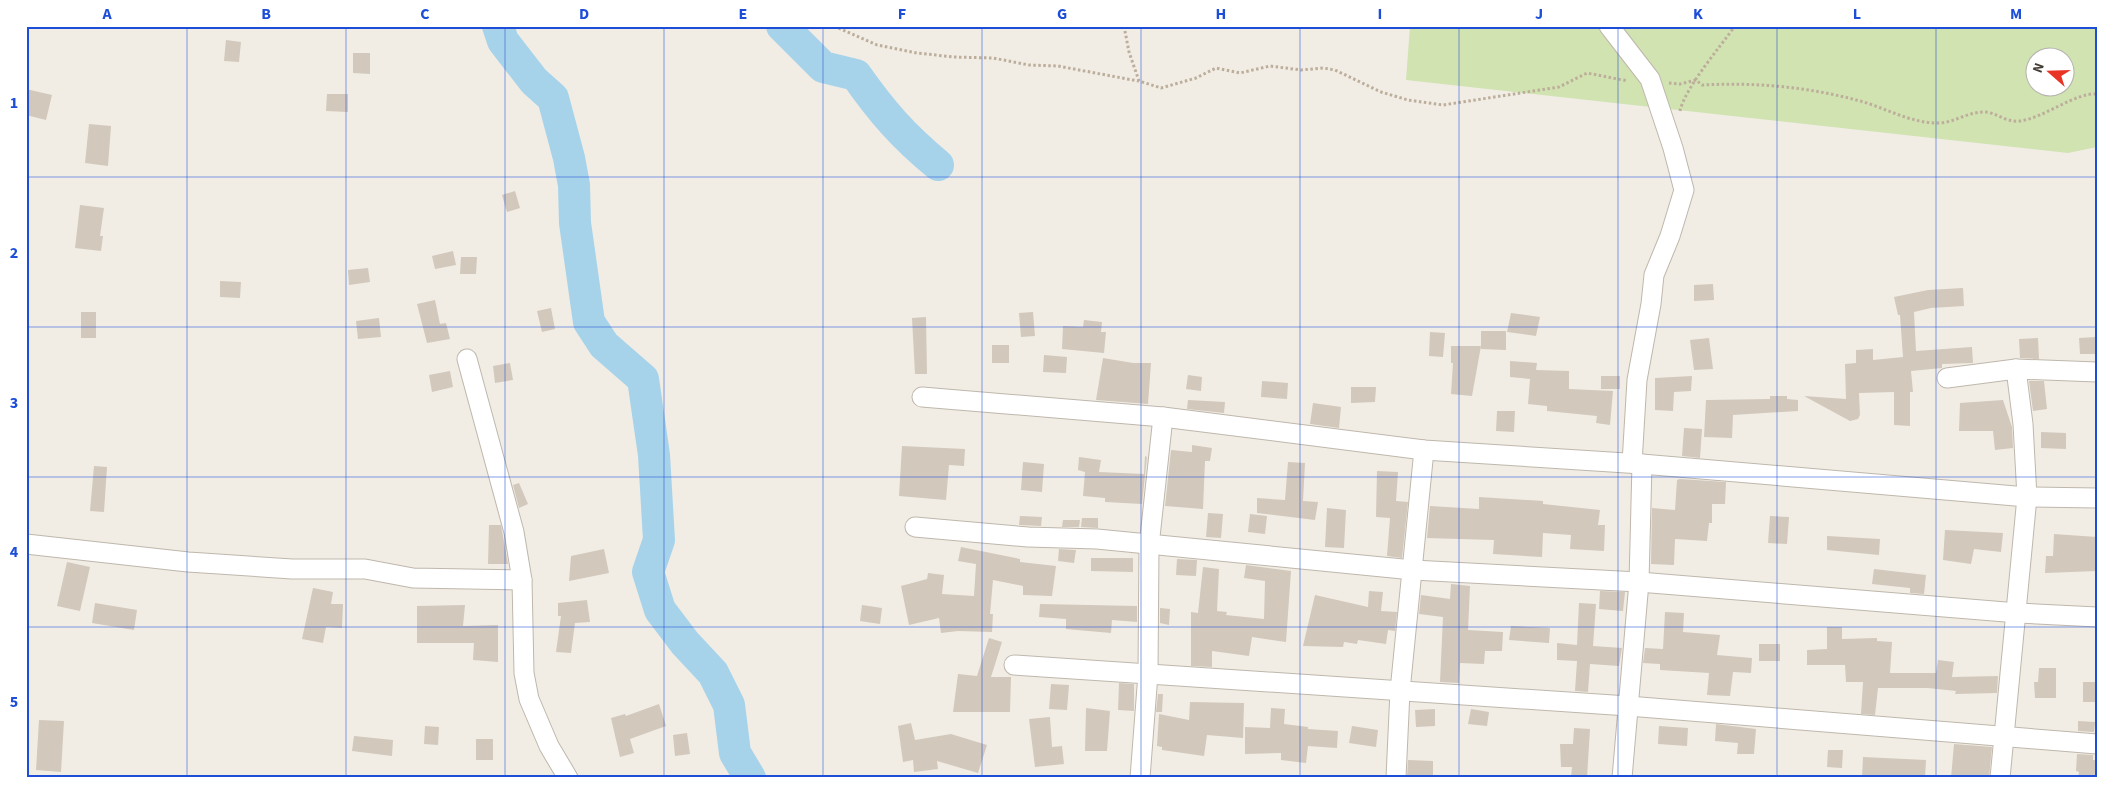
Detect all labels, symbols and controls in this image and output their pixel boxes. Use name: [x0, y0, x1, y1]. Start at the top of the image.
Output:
text: A: [101, 3, 112, 25]
text: B: [261, 3, 271, 25]
text: C: [420, 3, 430, 25]
text: D: [579, 3, 589, 25]
text: E: [739, 3, 747, 25]
text: F: [898, 3, 906, 25]
text: G: [1057, 3, 1067, 25]
text: H: [1216, 3, 1226, 25]
text: I: [1378, 3, 1382, 25]
text: J: [1535, 3, 1543, 25]
text: K: [1693, 3, 1703, 25]
text: L: [1853, 3, 1861, 25]
text: M: [2010, 3, 2022, 25]
north arrow: [2026, 48, 2076, 98]
text: N: [2028, 60, 2050, 76]
text: 1: [10, 92, 18, 114]
text: 2: [10, 242, 18, 264]
text: 3: [10, 392, 18, 414]
text: 4: [10, 541, 19, 563]
text: 5: [10, 691, 18, 713]

